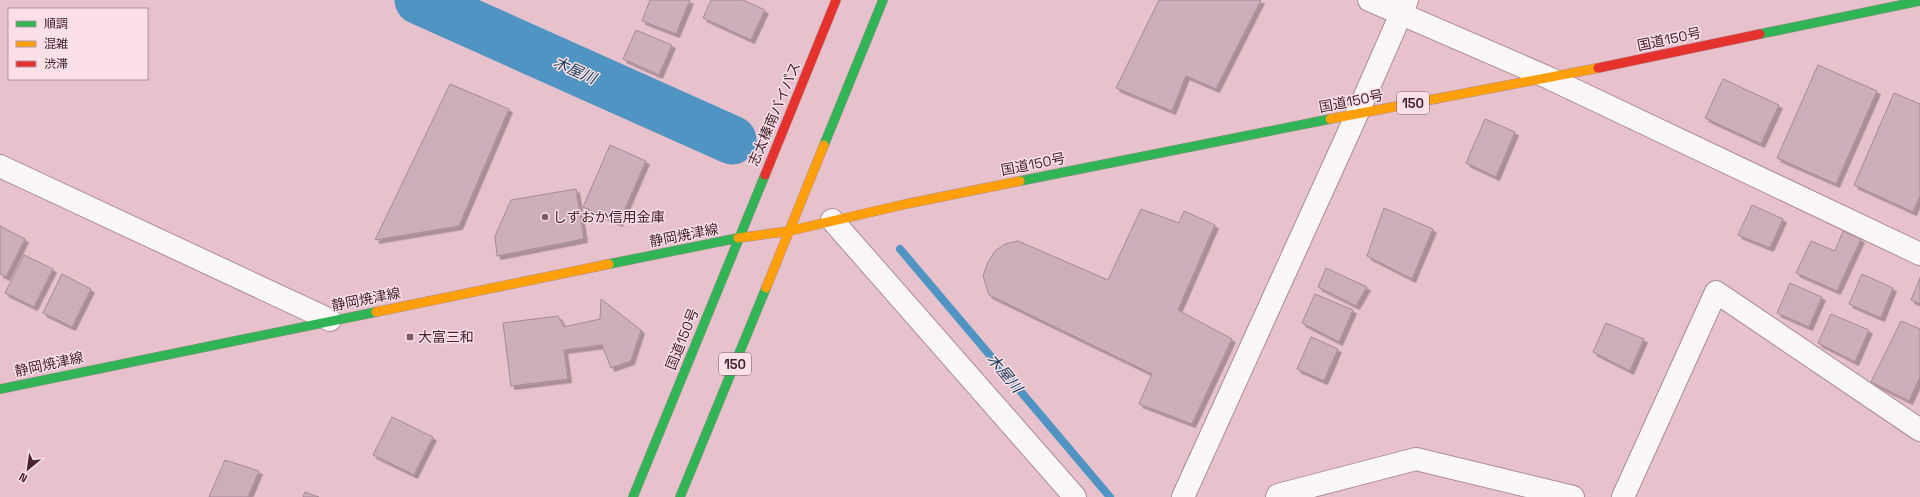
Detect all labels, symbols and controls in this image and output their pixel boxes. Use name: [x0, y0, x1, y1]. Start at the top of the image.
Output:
legend: [8, 8, 148, 80]
text: 順調: [44, 16, 68, 32]
street label: 国道150号: [1635, 23, 1703, 55]
text: 混雑: [44, 36, 68, 52]
water label: 木屋川: [551, 52, 601, 89]
text: 渋滞: [44, 56, 68, 72]
street label: 志太榛南バイパス: [744, 59, 804, 169]
street label: 国道150号: [1317, 86, 1385, 116]
road number: 150: [1397, 92, 1429, 114]
street label: 国道150号: [999, 149, 1067, 179]
place label: しずおか信用金庫: [553, 208, 665, 226]
marker: しずおか信用金庫: [540, 212, 550, 222]
street label: 静岡焼津線: [648, 219, 720, 251]
street label: 静岡焼津線: [330, 283, 402, 315]
street label: 国道150号: [661, 305, 703, 373]
place label: 大富三和: [418, 328, 474, 346]
marker: 大富三和: [405, 332, 415, 342]
street label: 静岡焼津線: [13, 348, 85, 380]
water label: 木屋川: [983, 350, 1028, 398]
road number: 150: [719, 353, 751, 375]
north arrow: [8, 449, 48, 489]
text: N: [17, 470, 30, 486]

